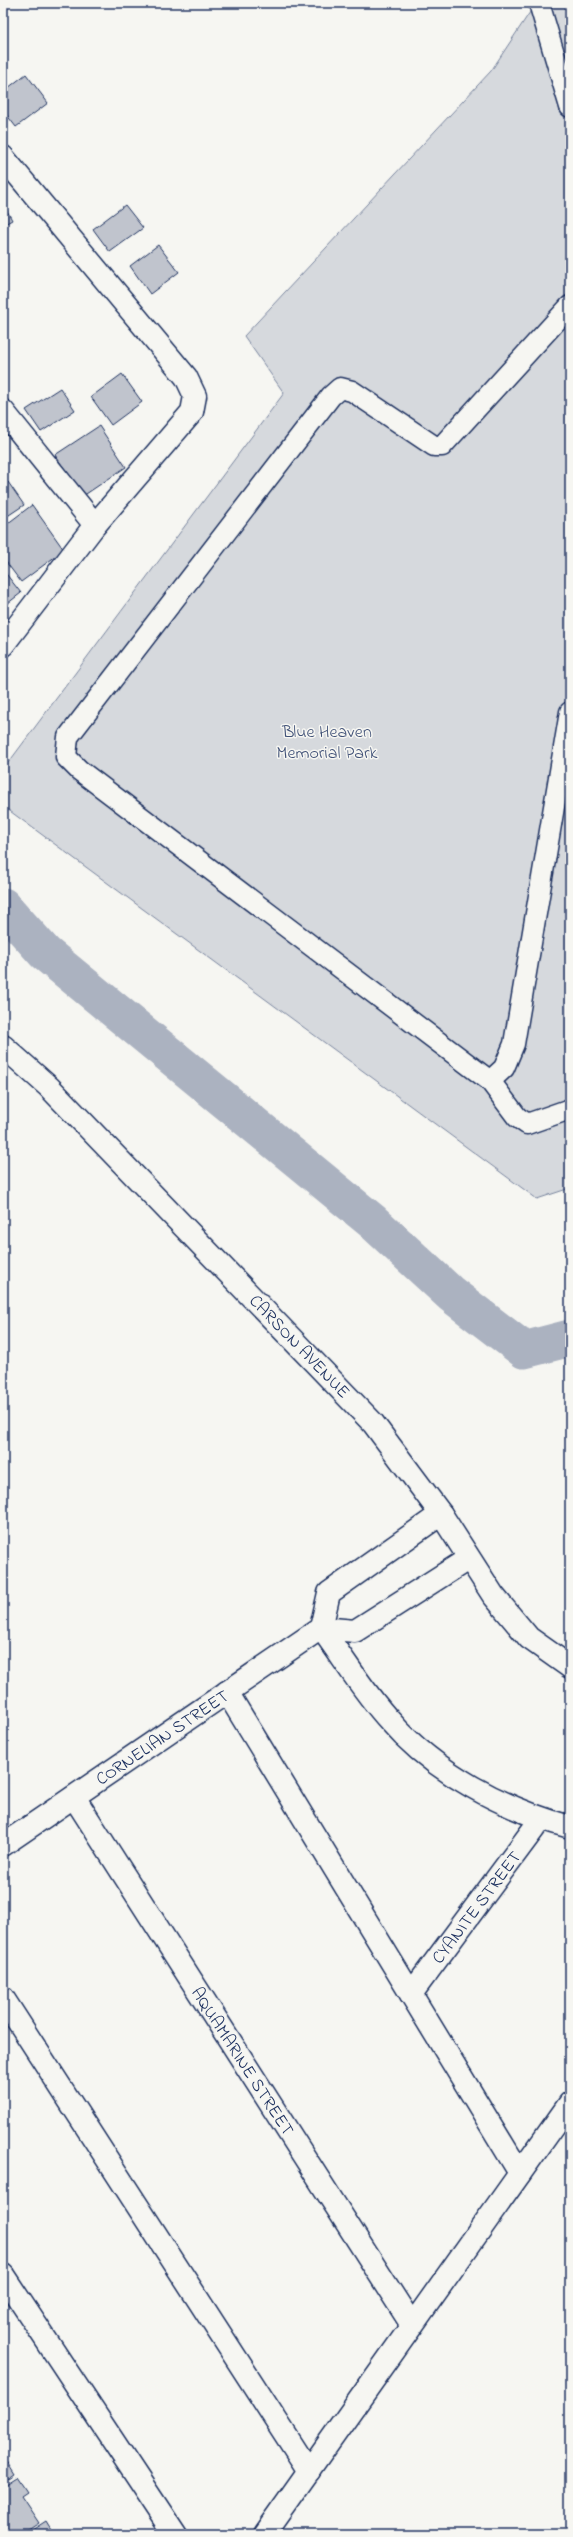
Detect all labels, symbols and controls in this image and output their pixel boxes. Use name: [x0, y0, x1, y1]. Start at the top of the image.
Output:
park label: Blue Heaven Memorial Park: [277, 720, 378, 767]
street label: CARSON AVENUE: [242, 1289, 355, 1405]
street label: CORNELIAN STREET: [91, 1684, 235, 1793]
street label: CYANITE STREET: [427, 1846, 529, 1970]
street label: AQUAMARINE STREET: [183, 1983, 299, 2142]

